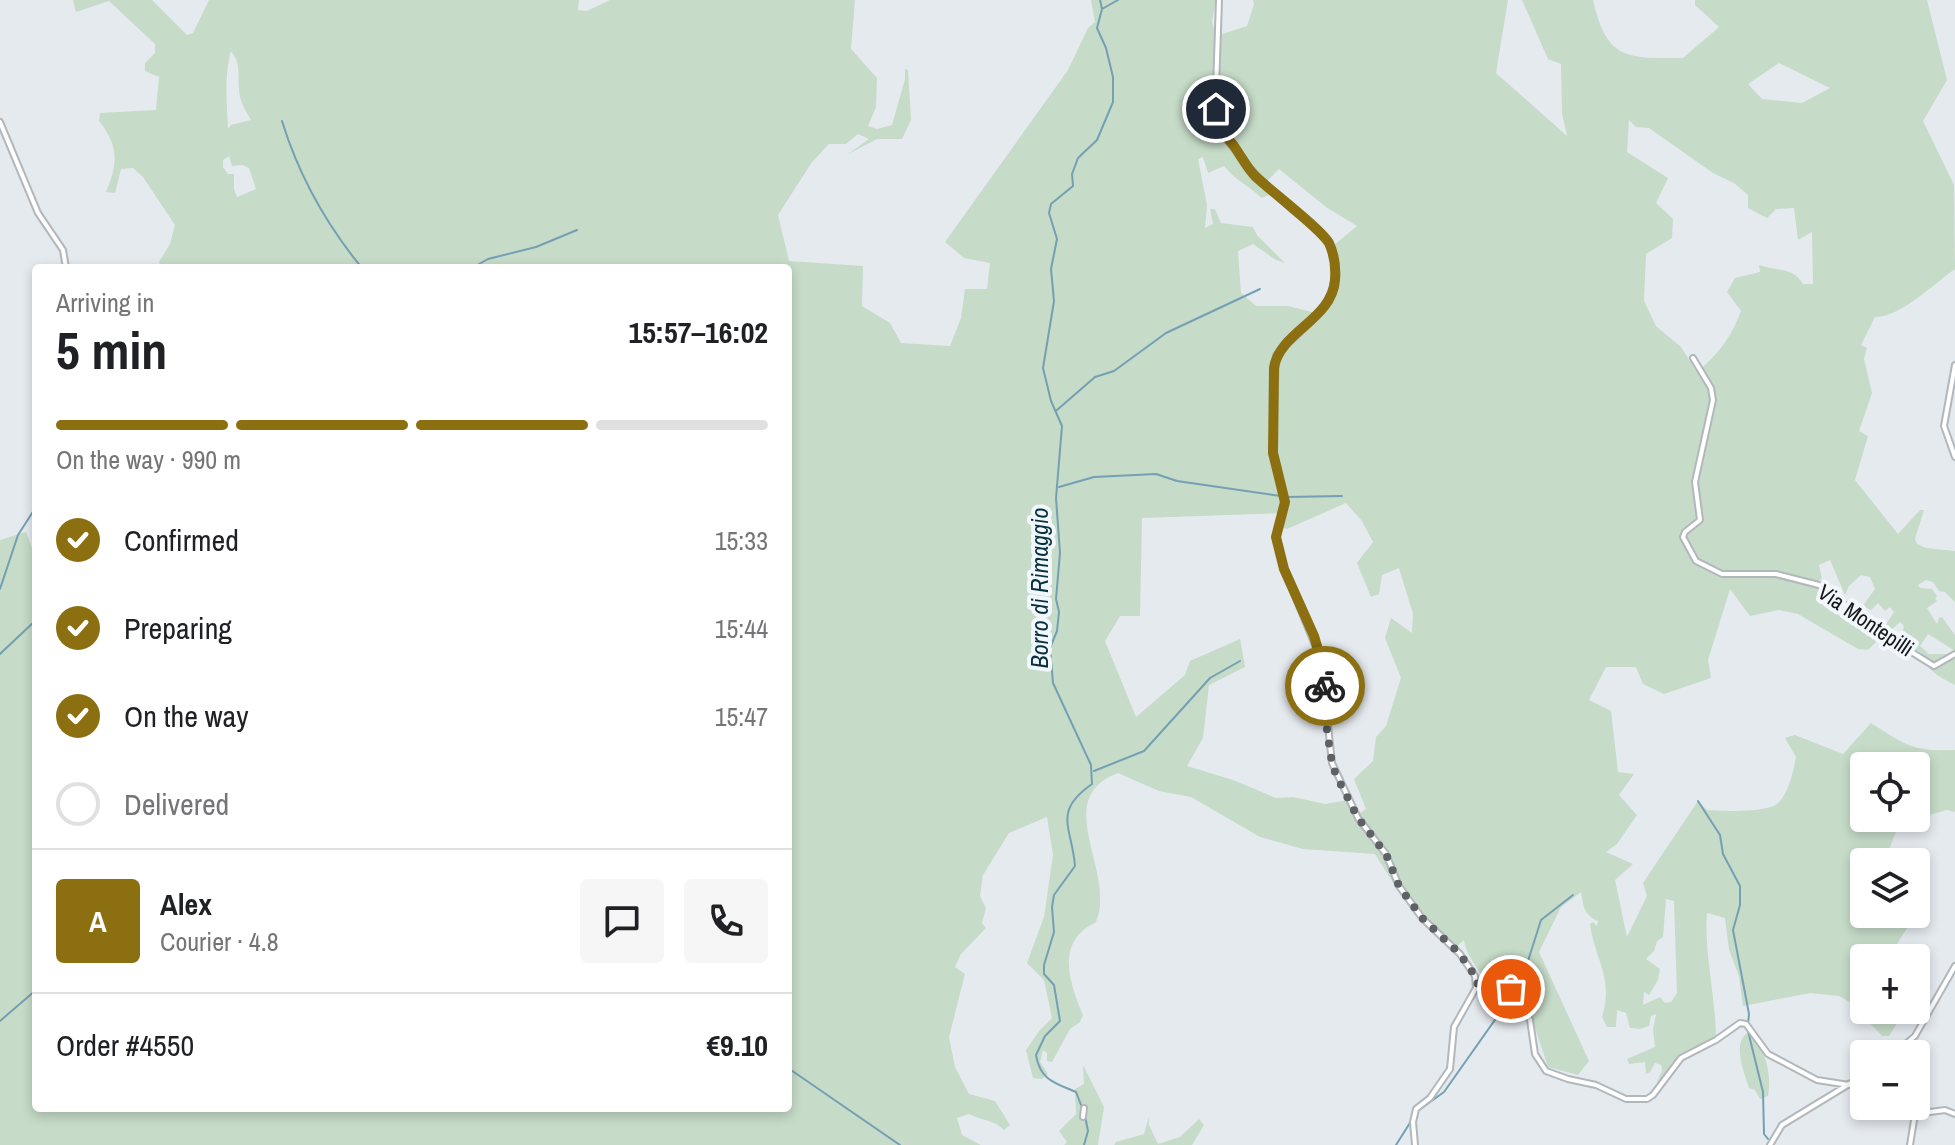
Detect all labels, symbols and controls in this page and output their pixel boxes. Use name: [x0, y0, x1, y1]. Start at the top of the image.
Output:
pin: [1182, 75, 1250, 143]
icon: home: [1194, 87, 1238, 131]
text: Arriving in: [56, 285, 154, 320]
text: 15:57–16:02: [629, 312, 768, 352]
text: 5 min: [56, 315, 167, 385]
text: On the way · 990 m: [56, 442, 241, 477]
water label: Borro di Rimaggio: [1023, 508, 1055, 668]
icon: check: [56, 518, 100, 562]
text: Confirmed: [124, 520, 239, 560]
text: 15:33: [715, 523, 768, 558]
street label: Via Montepilli: [1812, 577, 1920, 663]
icon: check: [56, 606, 100, 650]
text: Preparing: [124, 608, 232, 648]
text: 15:44: [715, 611, 768, 646]
courier: [1285, 646, 1365, 726]
icon: bike: [1303, 664, 1347, 708]
icon: check: [56, 694, 100, 738]
text: On the way: [124, 696, 248, 736]
text: 15:47: [715, 699, 768, 734]
map controls: [1850, 752, 1930, 1120]
button: locate: [1850, 752, 1930, 832]
text: Delivered: [124, 784, 229, 824]
button: layers: [1850, 848, 1930, 928]
button: chat: [580, 879, 664, 963]
button: phone: [684, 879, 768, 963]
text: Alex: [160, 884, 212, 924]
text: A: [89, 901, 107, 941]
text: Courier · 4.8: [160, 924, 279, 959]
button: +: [1850, 944, 1930, 1024]
pin: [1477, 955, 1545, 1023]
icon: bag: [1489, 967, 1533, 1011]
text: Order #4550: [56, 1025, 194, 1065]
text: €9.10: [706, 1025, 768, 1065]
button: −: [1850, 1040, 1930, 1120]

